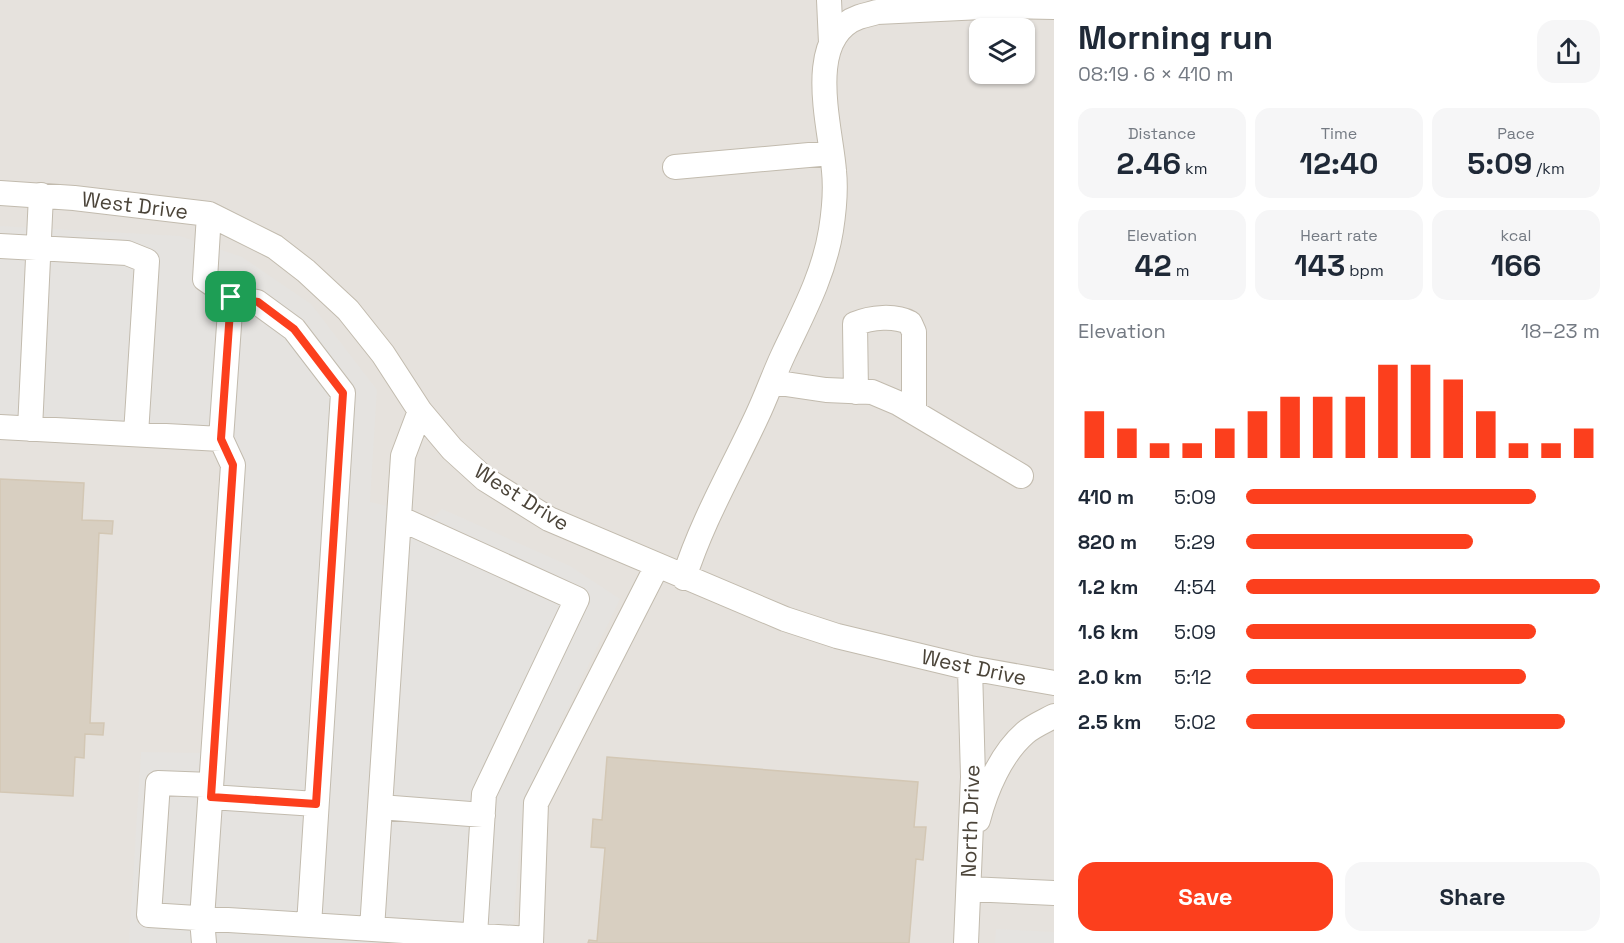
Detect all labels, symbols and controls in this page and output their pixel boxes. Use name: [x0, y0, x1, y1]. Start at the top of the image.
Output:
text: Morning run: [1078, 17, 1273, 59]
map controls: [969, 18, 1035, 84]
button: layers: [969, 18, 1035, 84]
button: share: [1537, 20, 1600, 83]
text: 08:19 · 6 × 410 m: [1078, 61, 1233, 87]
text: Distance: [1128, 123, 1196, 144]
text: Time: [1321, 123, 1357, 144]
text: Pace: [1497, 123, 1535, 144]
text: 2.46: [1117, 144, 1181, 183]
text: 12:40: [1300, 144, 1378, 183]
text: 5:09: [1467, 144, 1532, 183]
text: km: [1181, 158, 1207, 179]
text: /km: [1532, 158, 1565, 179]
street label: West Drive: [80, 185, 190, 225]
text: Elevation: [1127, 225, 1197, 246]
text: Heart rate: [1300, 225, 1378, 246]
text: kcal: [1501, 225, 1531, 246]
text: 42: [1135, 246, 1172, 285]
text: 143: [1294, 246, 1345, 285]
text: 166: [1491, 246, 1541, 285]
text: m: [1172, 260, 1189, 281]
text: bpm: [1345, 260, 1384, 281]
pin: [205, 271, 256, 322]
icon: arrive: [214, 280, 247, 313]
text: Elevation: [1078, 318, 1166, 344]
text: 18–23 m: [1521, 318, 1600, 344]
street label: West Drive: [470, 457, 574, 537]
text: 410 m: [1078, 484, 1134, 510]
text: 5:09: [1174, 484, 1216, 510]
text: 820 m: [1078, 529, 1137, 555]
text: 5:29: [1174, 529, 1215, 555]
text: 1.2 km: [1078, 574, 1138, 600]
text: 4:54: [1174, 574, 1216, 600]
text: 1.6 km: [1078, 619, 1139, 645]
text: 5:09: [1174, 619, 1216, 645]
street label: West Drive: [919, 643, 1029, 691]
text: 2.0 km: [1078, 664, 1142, 690]
text: 5:12: [1174, 664, 1211, 690]
text: 2.5 km: [1078, 709, 1141, 735]
text: 5:02: [1174, 709, 1216, 735]
street label: North Drive: [955, 764, 985, 878]
button: Save: [1078, 862, 1333, 931]
button: Share: [1345, 862, 1600, 931]

